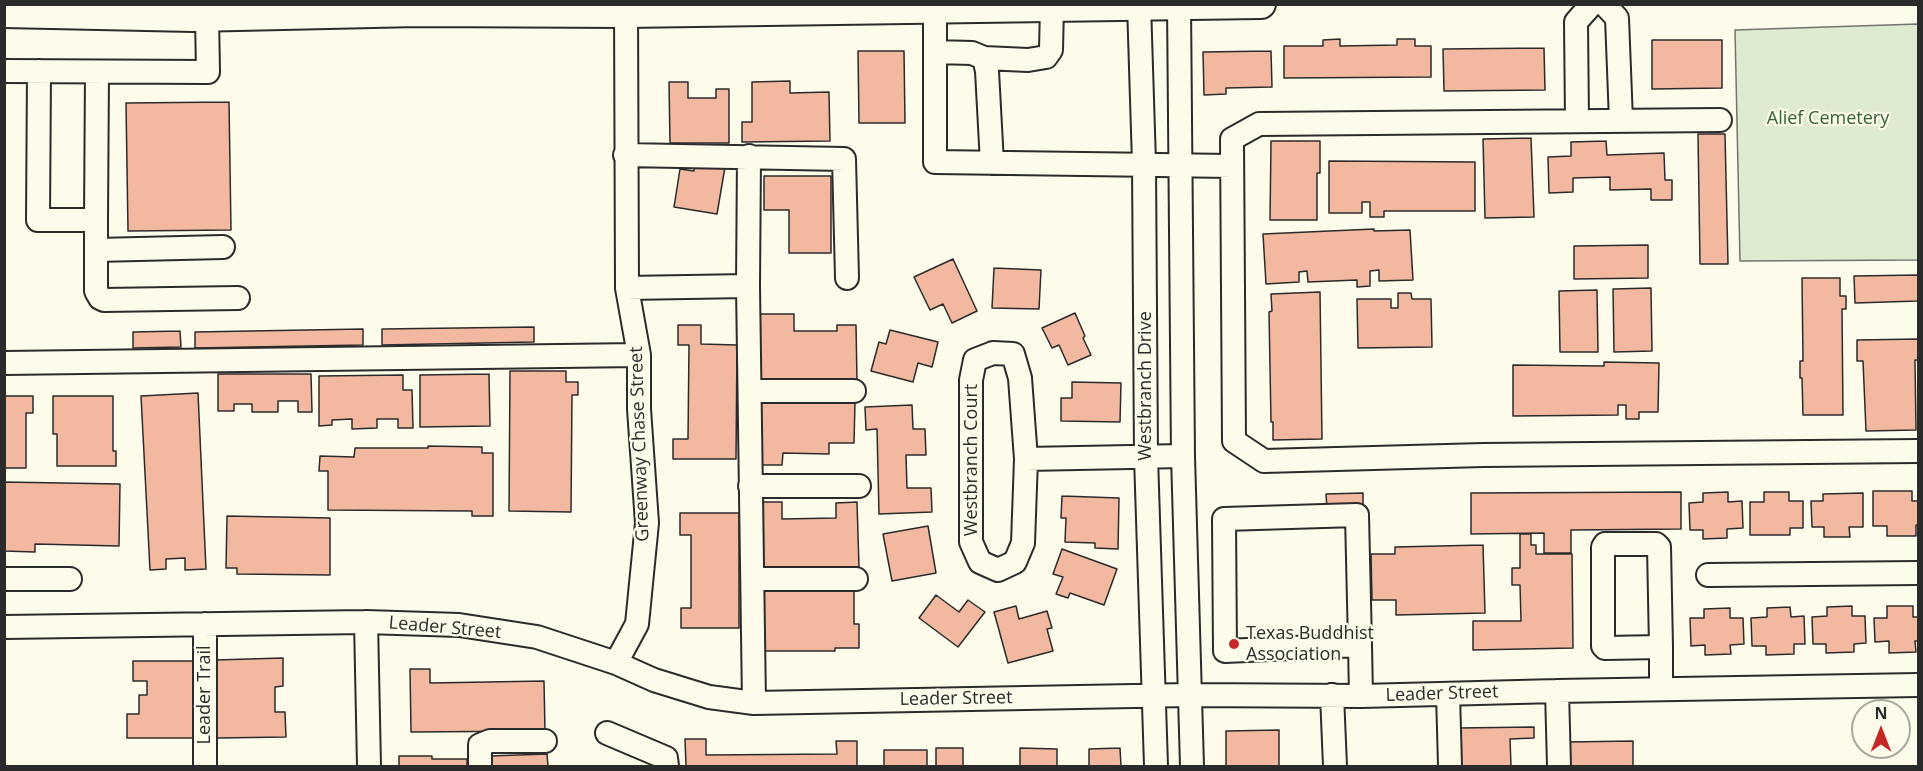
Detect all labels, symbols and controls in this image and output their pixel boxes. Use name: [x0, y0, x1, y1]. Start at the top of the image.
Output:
park label: Alief Cemetery: [1767, 108, 1889, 130]
street label: Westbranch Drive: [1135, 311, 1157, 461]
street label: Greenway Chase Street: [626, 346, 654, 542]
street label: Westbranch Court: [961, 384, 983, 536]
street label: Leader Street: [388, 612, 502, 644]
place label: Texas Buddhist Association: [1246, 623, 1374, 666]
marker: Texas Buddhist Association: [1227, 637, 1241, 651]
street label: Leader Trail: [194, 645, 216, 745]
street label: Leader Street: [1385, 681, 1499, 707]
street label: Leader Street: [899, 687, 1013, 711]
north arrow: [1851, 699, 1911, 759]
text: N: [1874, 702, 1888, 724]

